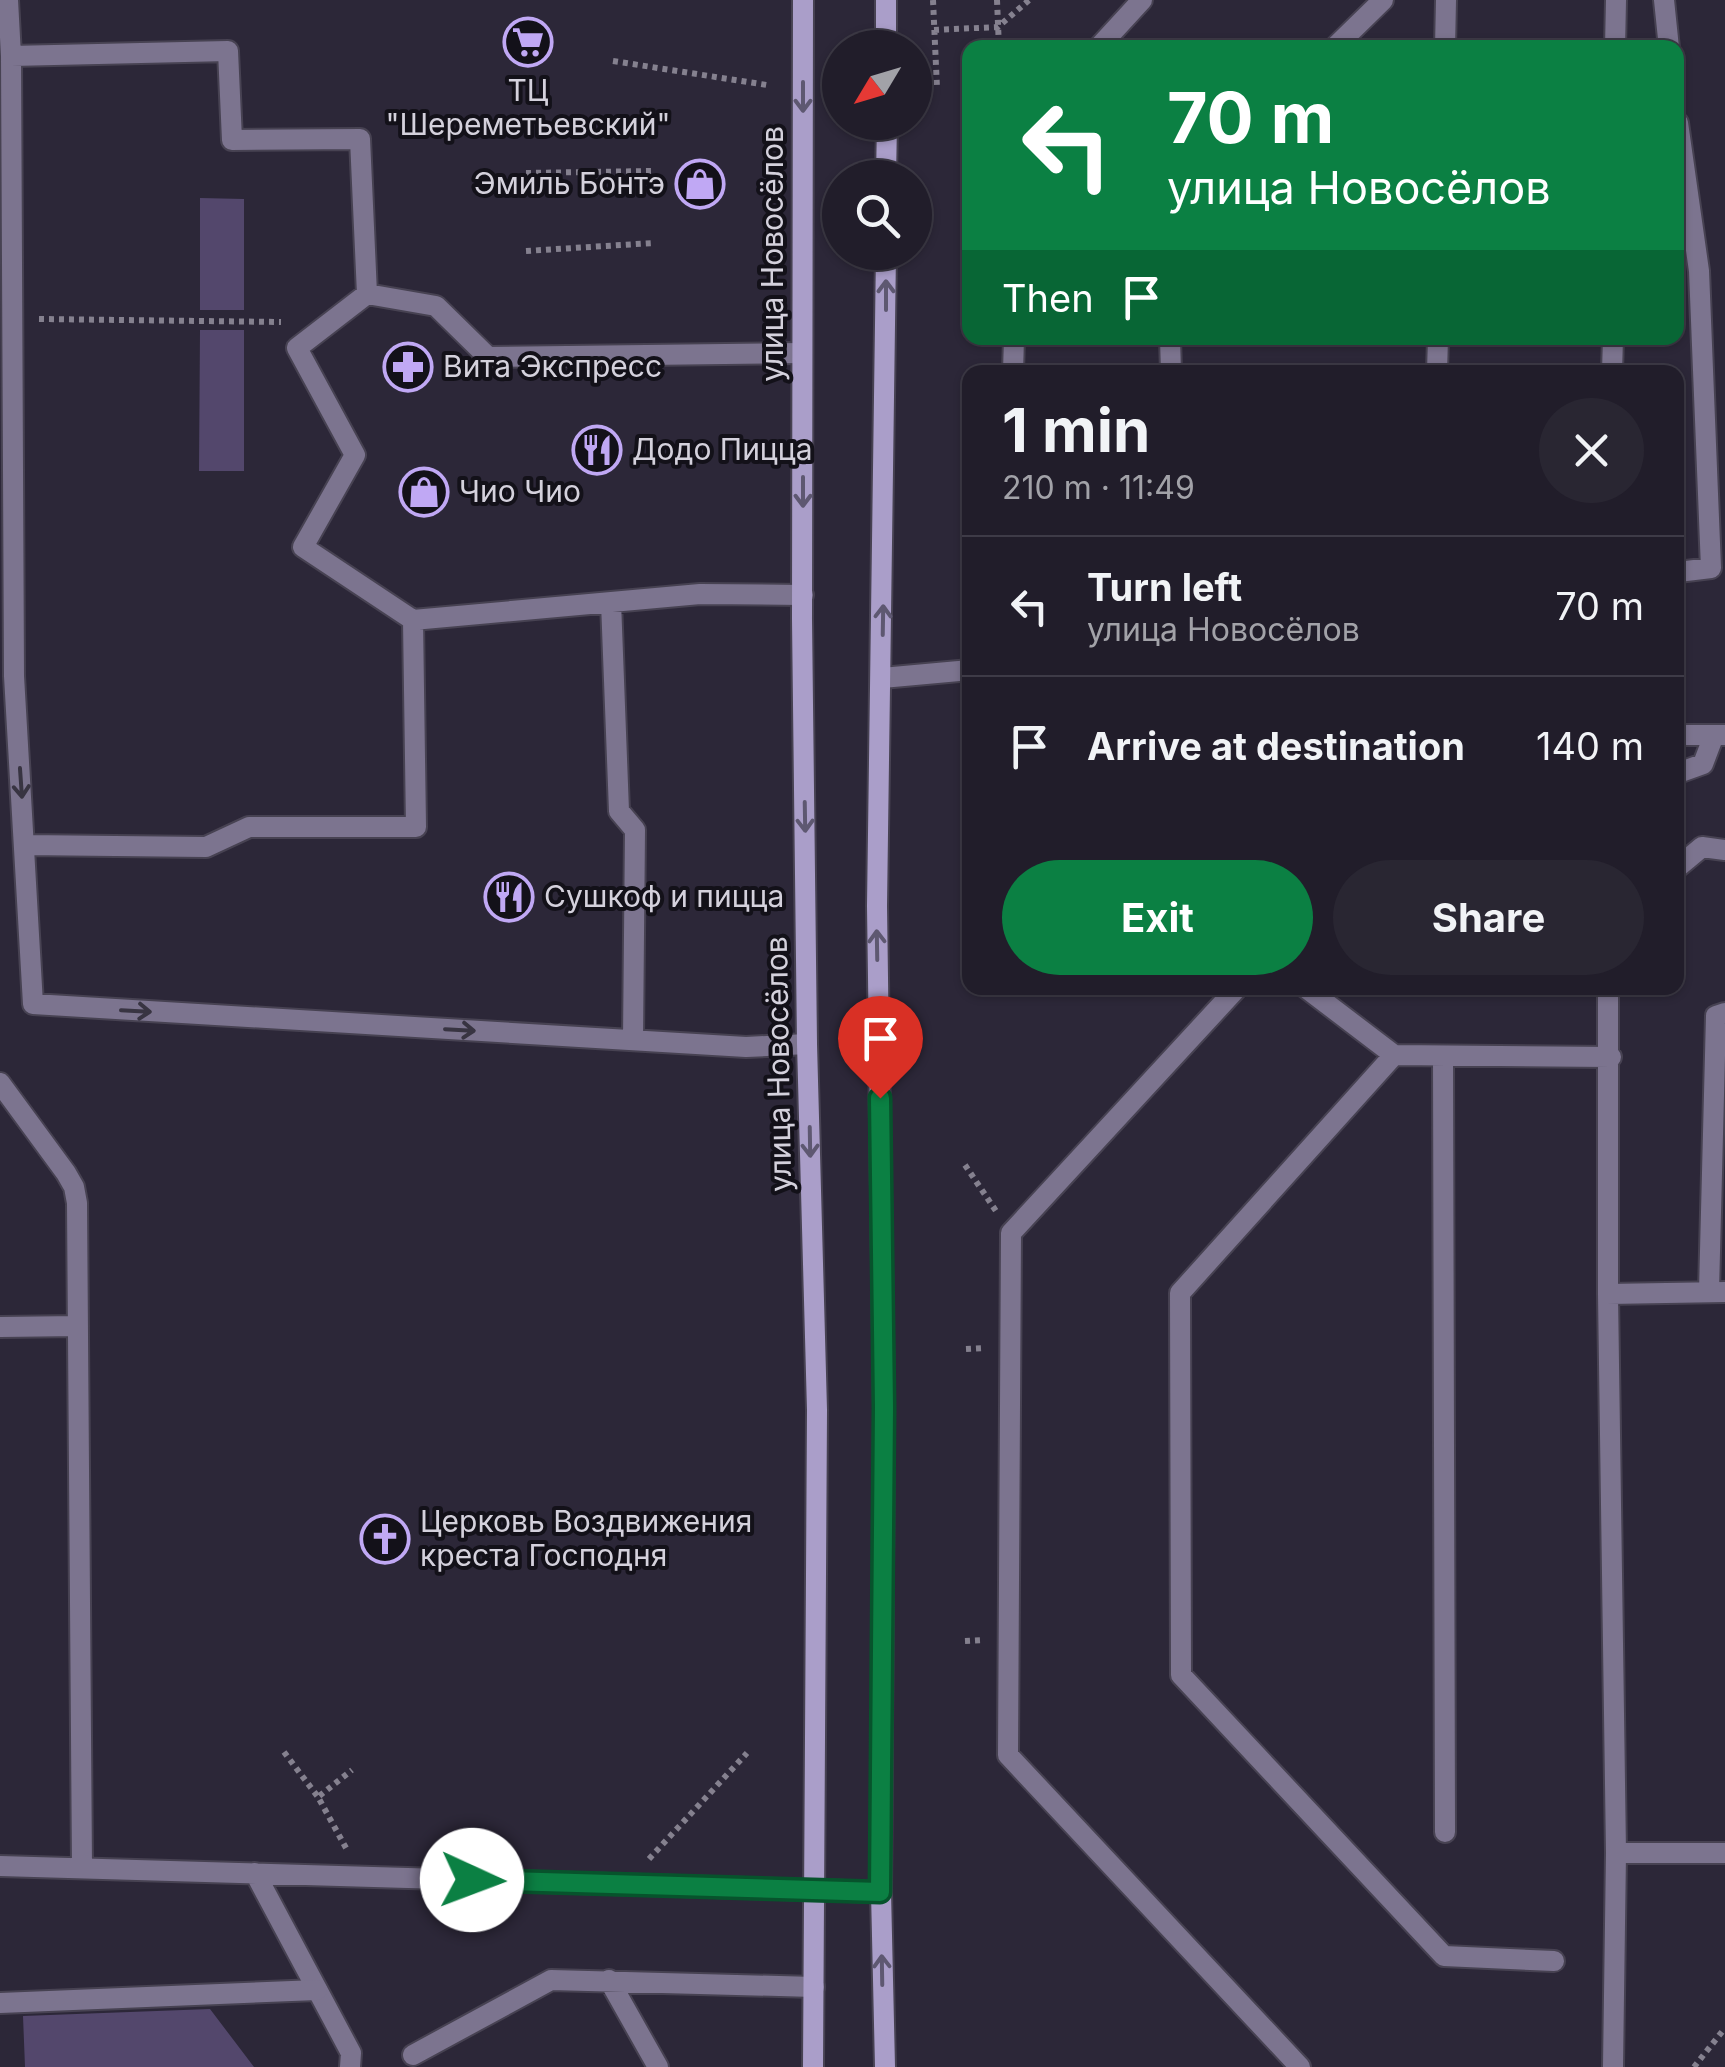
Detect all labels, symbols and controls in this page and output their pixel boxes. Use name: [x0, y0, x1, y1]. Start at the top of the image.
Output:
supermarket icon: ТЦ "Шереметьевский": [502, 16, 554, 68]
north arrow: [822, 30, 932, 140]
map controls: [822, 30, 932, 270]
place label: ТЦ "Шереметьевский": [385, 72, 671, 142]
text: 70 m: [1167, 75, 1334, 160]
one-way arrow: [794, 80, 812, 113]
icon: left: [1002, 80, 1132, 210]
street label: улица Новосёлов: [754, 126, 790, 382]
shop icon: Эмиль Бонтэ: [674, 158, 726, 210]
button: search: [822, 160, 932, 270]
text: улица Новосёлов: [1167, 160, 1551, 215]
place label: Эмиль Бонтэ: [474, 165, 665, 201]
icon: arrive: [1114, 270, 1169, 325]
text: Then: [1002, 275, 1094, 321]
one-way arrow: [876, 279, 895, 311]
pharmacy icon: Вита Экспресс: [382, 341, 434, 393]
place label: Вита Экспресс: [443, 348, 662, 384]
text: 1 min: [1002, 394, 1150, 466]
button: close: [1539, 398, 1644, 503]
restaurant icon: Додо Пицца: [571, 424, 623, 476]
place label: Додо Пицца: [632, 431, 813, 467]
shop icon: Чио Чио: [398, 466, 450, 518]
text: 210 m · 11:49: [1002, 468, 1195, 507]
place label: Чио Чио: [459, 473, 581, 509]
one-way arrow: [794, 476, 812, 508]
text: Turn left: [1087, 564, 1242, 610]
icon: left: [1002, 579, 1057, 634]
text: 70 m: [1555, 583, 1644, 629]
one-way arrow: [874, 604, 892, 636]
text: улица Новосёлов: [1087, 610, 1360, 649]
icon: arrive: [1002, 719, 1057, 774]
text: Arrive at destination: [1087, 723, 1465, 769]
text: 140 m: [1536, 723, 1644, 769]
one-way arrow: [12, 767, 31, 799]
one-way arrow: [796, 800, 814, 833]
button: Exit: [1002, 860, 1313, 975]
button: Share: [1333, 860, 1644, 975]
restaurant icon: Сушкоф и пицца: [483, 871, 535, 923]
place label: Сушкоф и пицца: [544, 878, 784, 914]
one-way arrow: [868, 929, 887, 961]
street label: улица Новосёлов: [758, 936, 798, 1192]
pin: [838, 996, 923, 1099]
one-way arrow: [119, 1002, 152, 1021]
icon: arrive: [853, 1011, 908, 1066]
one-way arrow: [444, 1021, 476, 1040]
one-way arrow: [800, 1126, 819, 1158]
place label: Церковь Воздвижения креста Господня: [420, 1503, 752, 1573]
church icon: Церковь Воздвижения креста Господня: [359, 1513, 411, 1565]
position arrow: [420, 1828, 524, 1932]
one-way arrow: [873, 1954, 892, 1986]

